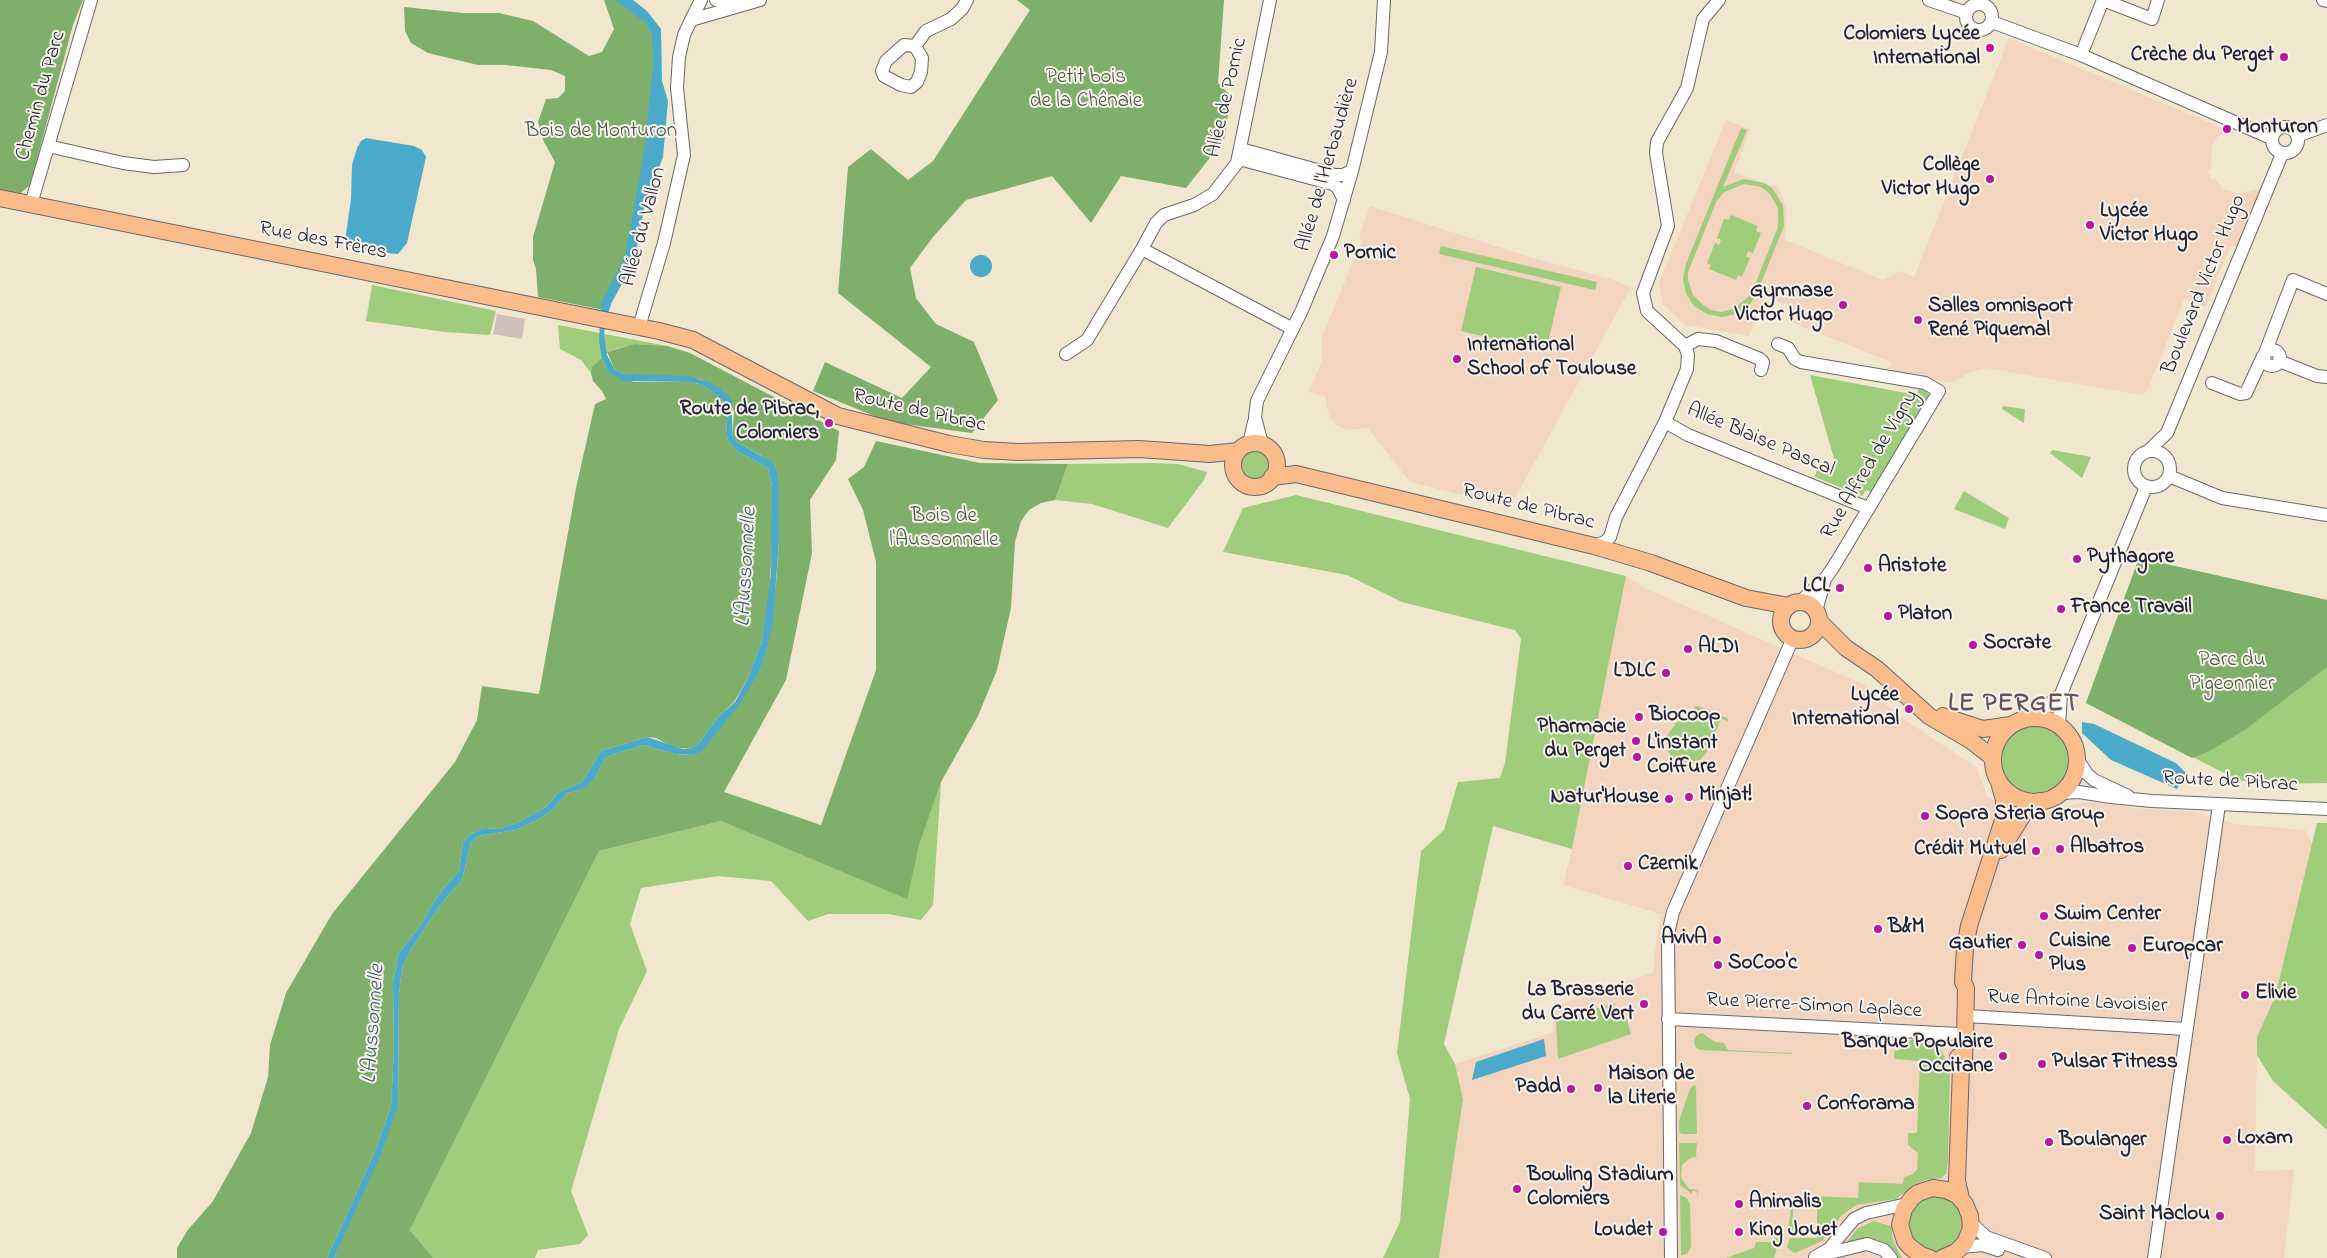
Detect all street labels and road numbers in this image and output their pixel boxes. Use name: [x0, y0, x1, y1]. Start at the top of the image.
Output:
street label: Chemin du Parc: [11, 28, 73, 164]
street label: Allée de Pornic: [1202, 36, 1254, 160]
street label: Allée de l'Herbaudière: [1292, 75, 1366, 255]
street label: Allée du Vallon: [617, 165, 673, 289]
street label: Boulevard Victor Hugo: [2158, 192, 2252, 378]
street label: Rue des Frères: [257, 217, 389, 267]
street label: Route de Pibrac: [850, 384, 988, 440]
street label: Rue Alfred de Vigny: [1817, 386, 1925, 544]
street label: Allée Blaise Pascal: [1682, 399, 1838, 483]
street label: Route de Pibrac: [1459, 479, 1597, 537]
street label: Route de Pibrac: [2162, 767, 2298, 799]
street label: Rue Antoine Lavoisier: [1986, 986, 2168, 1020]
street label: Rue Pierre-Simon Laplace: [1705, 989, 1923, 1025]

